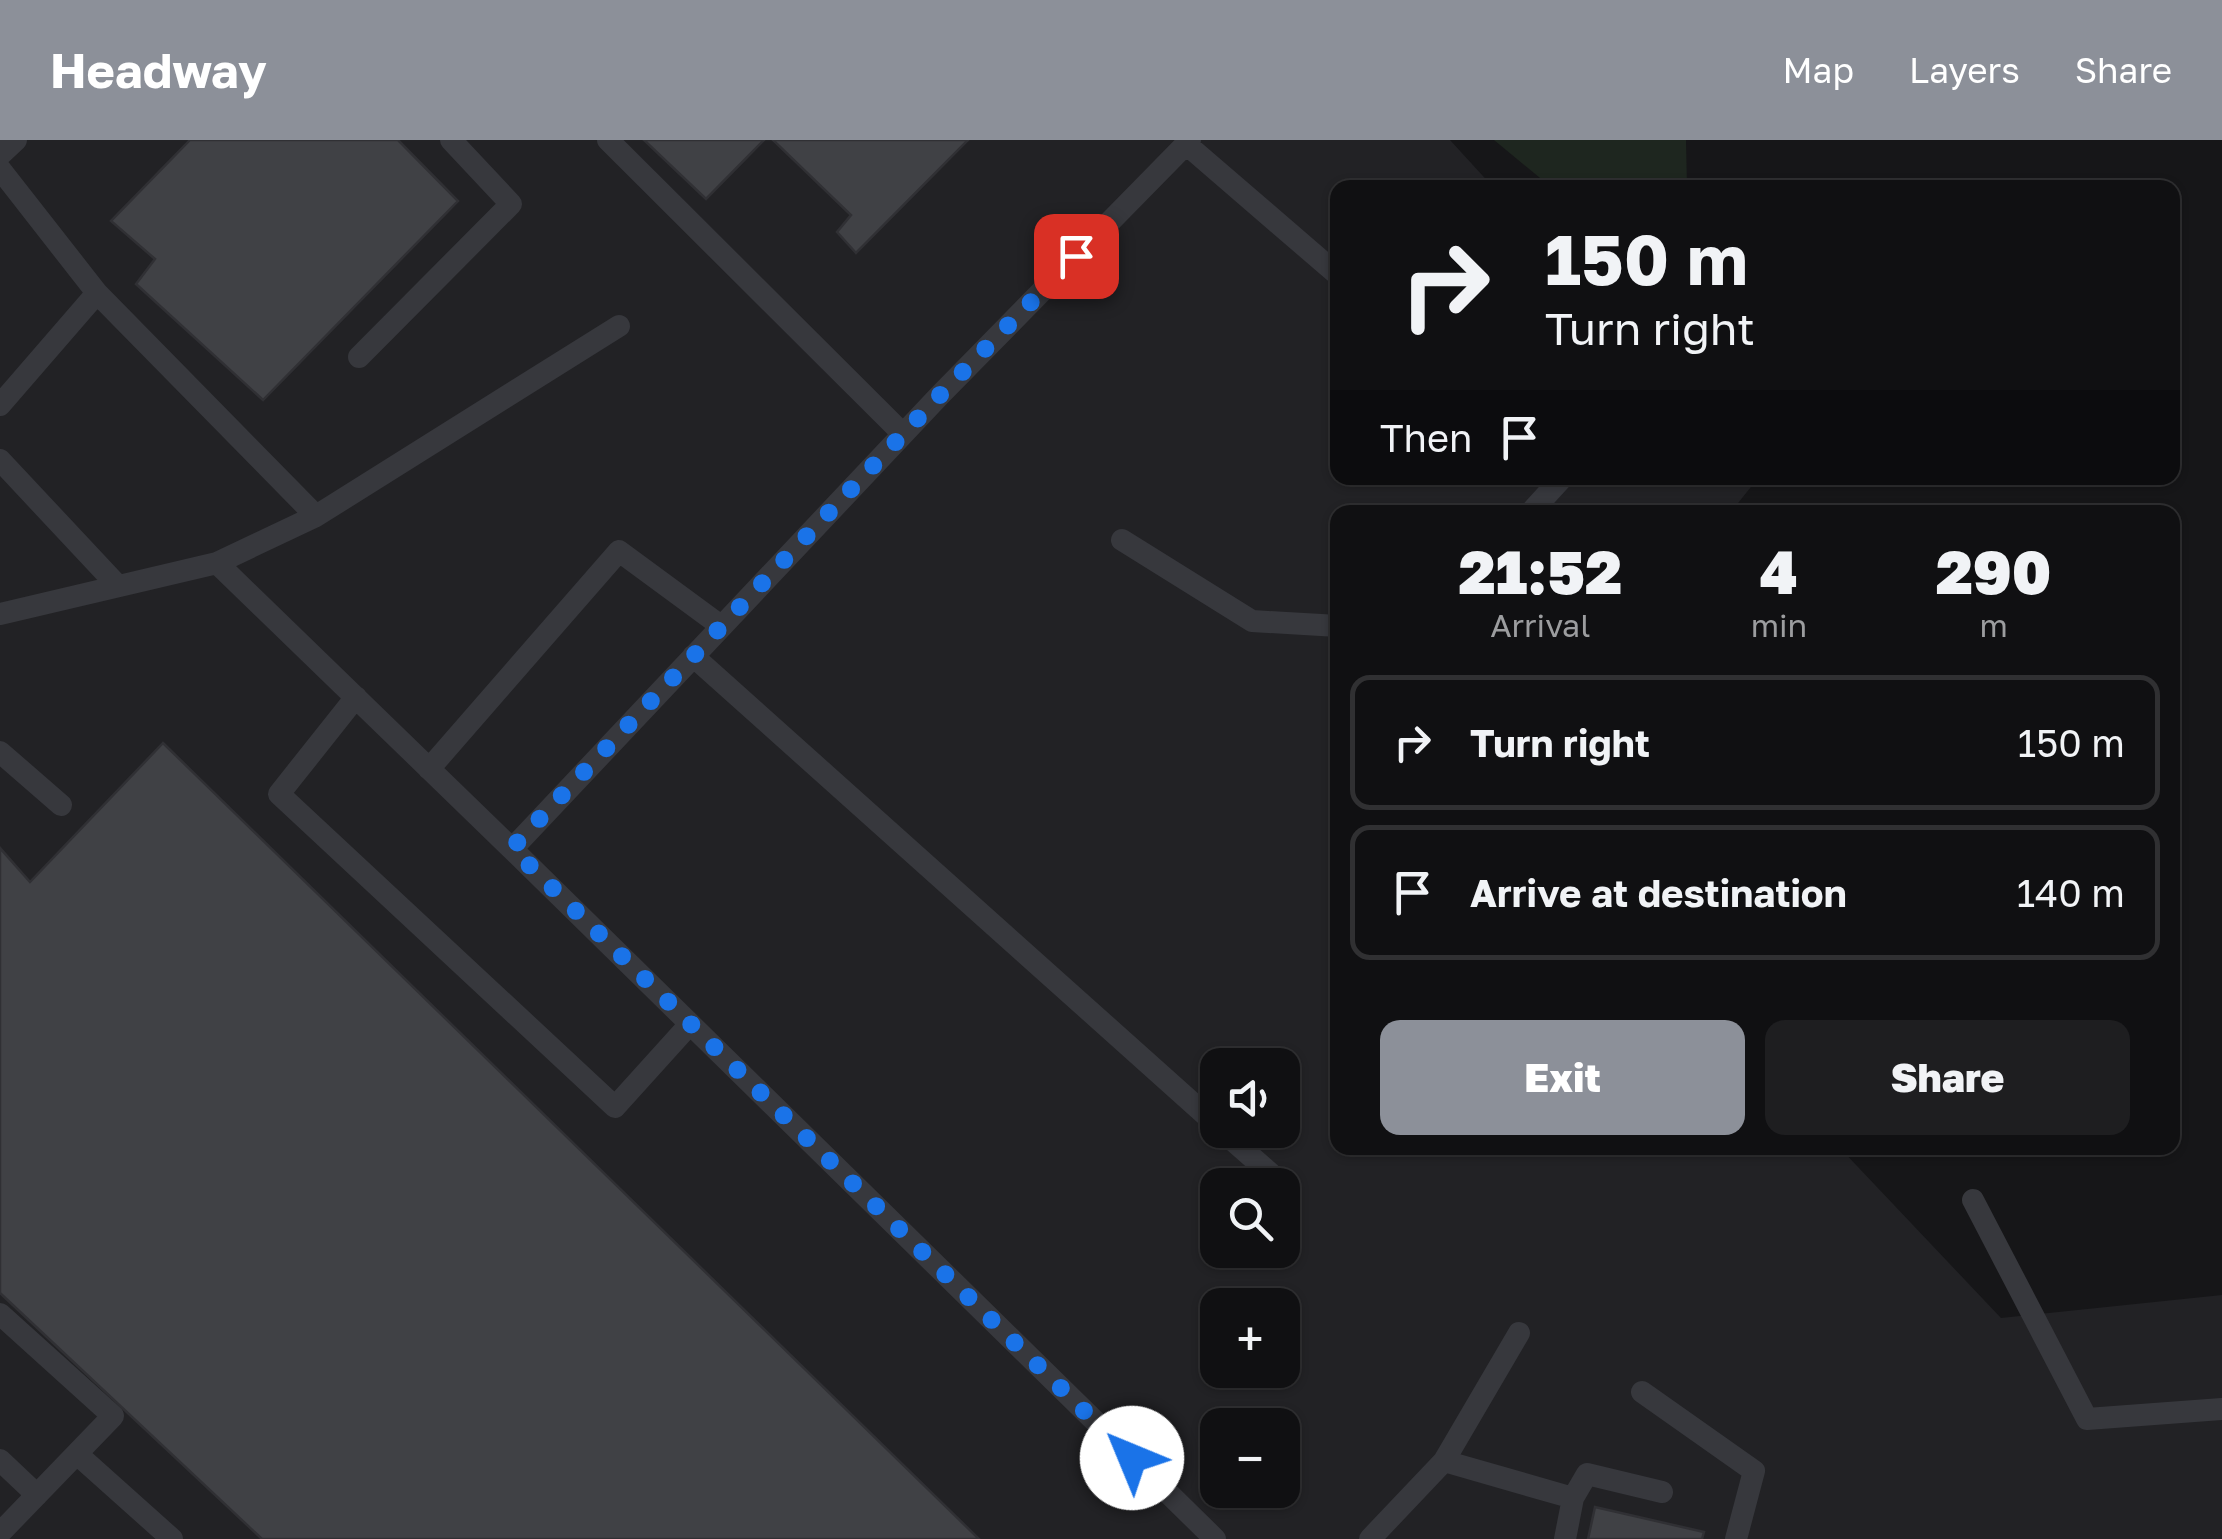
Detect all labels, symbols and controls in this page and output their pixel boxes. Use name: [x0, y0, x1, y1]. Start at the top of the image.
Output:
text: Headway: [50, 41, 267, 99]
text: Map: [1783, 49, 1854, 91]
text: Layers: [1909, 49, 2020, 91]
text: Share: [2075, 49, 2172, 91]
pin: [1034, 214, 1119, 299]
text: 150 m: [1545, 216, 1748, 300]
icon: right: [1380, 220, 1510, 350]
icon: arrive: [1049, 229, 1104, 284]
text: Turn right: [1545, 301, 1755, 355]
icon: arrive: [1492, 410, 1547, 465]
text: Then: [1380, 415, 1472, 460]
text: 21:52: [1458, 535, 1622, 607]
text: 4: [1760, 535, 1798, 607]
text: 290: [1936, 535, 2051, 607]
text: Arrival: [1490, 606, 1590, 644]
text: min: [1751, 606, 1807, 644]
text: m: [1979, 606, 2008, 644]
icon: right: [1385, 715, 1440, 770]
text: Turn right: [1470, 720, 1650, 765]
text: 150 m: [2018, 720, 2125, 765]
icon: arrive: [1385, 865, 1440, 920]
text: Arrive at destination: [1470, 870, 1847, 915]
text: 140 m: [2017, 870, 2125, 915]
button: Exit: [1380, 1020, 1745, 1135]
button: Share: [1765, 1020, 2130, 1135]
map controls: [1200, 1048, 1300, 1508]
button: sound: [1200, 1048, 1300, 1148]
button: search: [1200, 1168, 1300, 1268]
button: +: [1200, 1288, 1300, 1388]
position arrow: [1080, 1406, 1184, 1510]
button: −: [1200, 1408, 1300, 1508]

